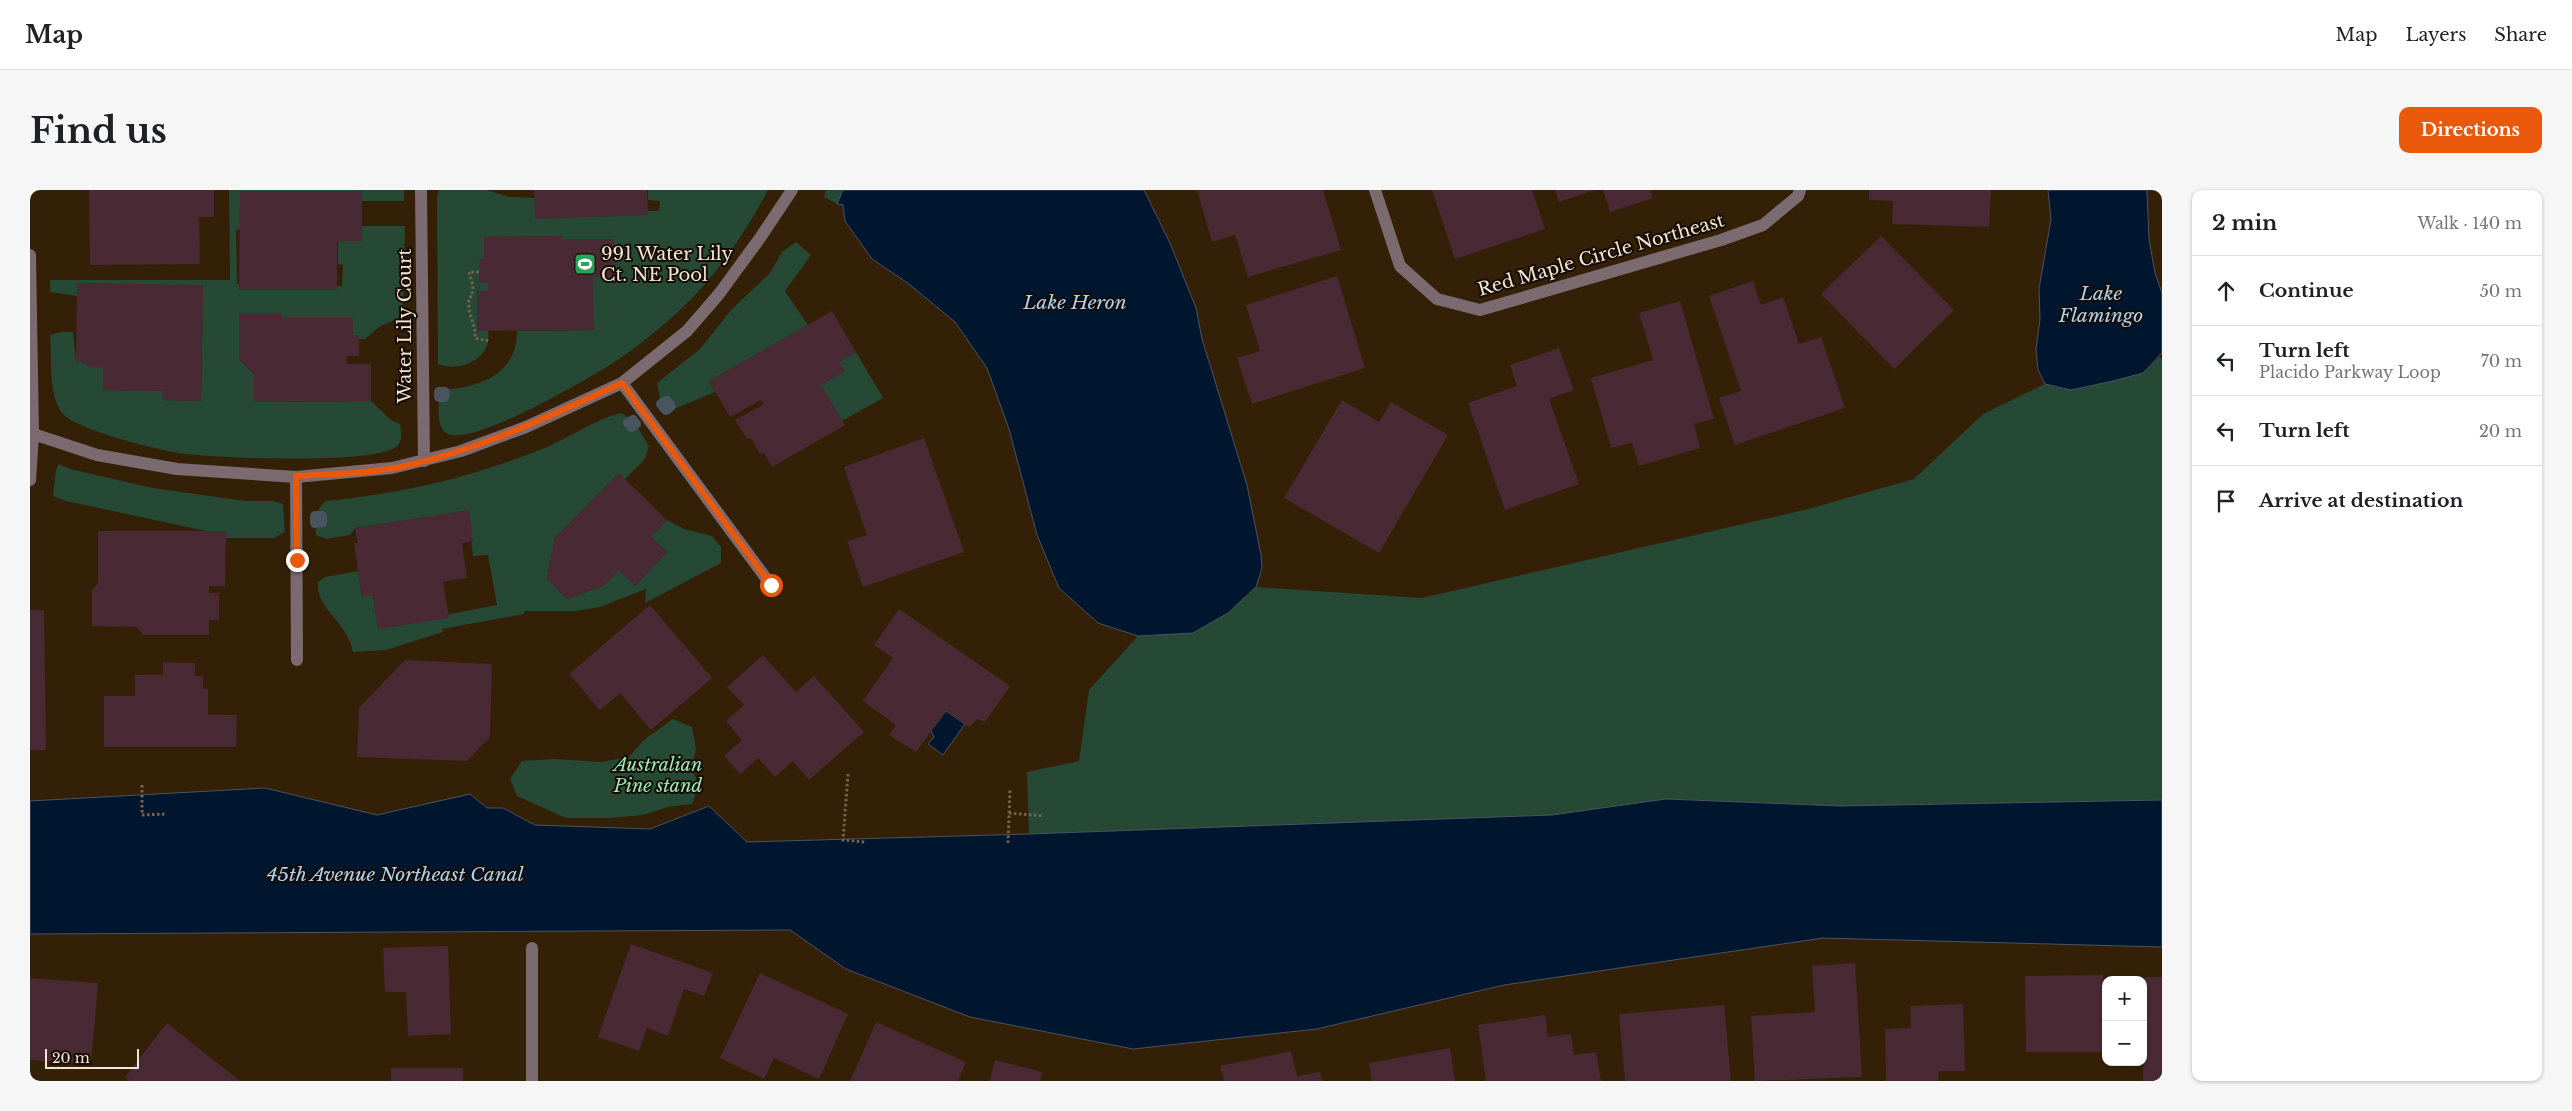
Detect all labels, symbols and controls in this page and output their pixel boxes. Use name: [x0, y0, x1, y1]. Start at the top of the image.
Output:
text: Map: [25, 20, 83, 49]
text: Map: [2336, 24, 2377, 46]
text: Layers: [2405, 24, 2466, 46]
text: Share: [2494, 24, 2547, 46]
button: Directions: [2399, 107, 2542, 153]
text: Find us: [30, 109, 167, 152]
street label: Red Maple Circle Northeast: [1475, 209, 1727, 301]
text: 2 min: [2212, 210, 2277, 236]
text: Walk · 140 m: [2417, 213, 2522, 233]
place label: 991 Water Lily Ct. NE Pool: [601, 243, 734, 286]
street label: Water Lily Court: [394, 248, 416, 404]
sports icon: 991 Water Lily Ct. NE Pool: [573, 252, 597, 276]
icon: ahead: [2212, 277, 2240, 305]
text: Continue: [2259, 279, 2354, 302]
text: 50 m: [2480, 281, 2522, 301]
water label: Lake Flamingo: [2058, 282, 2143, 327]
water label: Lake Heron: [1022, 291, 1127, 314]
text: Turn left: [2259, 339, 2350, 362]
icon: left: [2212, 347, 2240, 375]
text: 70 m: [2481, 351, 2522, 371]
text: Placido Parkway Loop: [2259, 362, 2441, 382]
icon: left: [2212, 417, 2240, 445]
text: Turn left: [2259, 419, 2350, 442]
text: 20 m: [2479, 421, 2522, 441]
icon: arrive: [2212, 487, 2240, 515]
text: Arrive at destination: [2259, 489, 2463, 512]
route end: [286, 549, 309, 572]
route start: [760, 574, 783, 597]
park label: Australian Pine stand: [612, 754, 702, 797]
water label: 45th Avenue Northeast Canal: [266, 863, 524, 886]
map controls: [2102, 976, 2147, 1066]
button: +: [2102, 976, 2147, 1021]
button: −: [2102, 1021, 2147, 1066]
scale bar: [45, 1046, 139, 1069]
text: 20 m: [52, 1049, 90, 1067]

